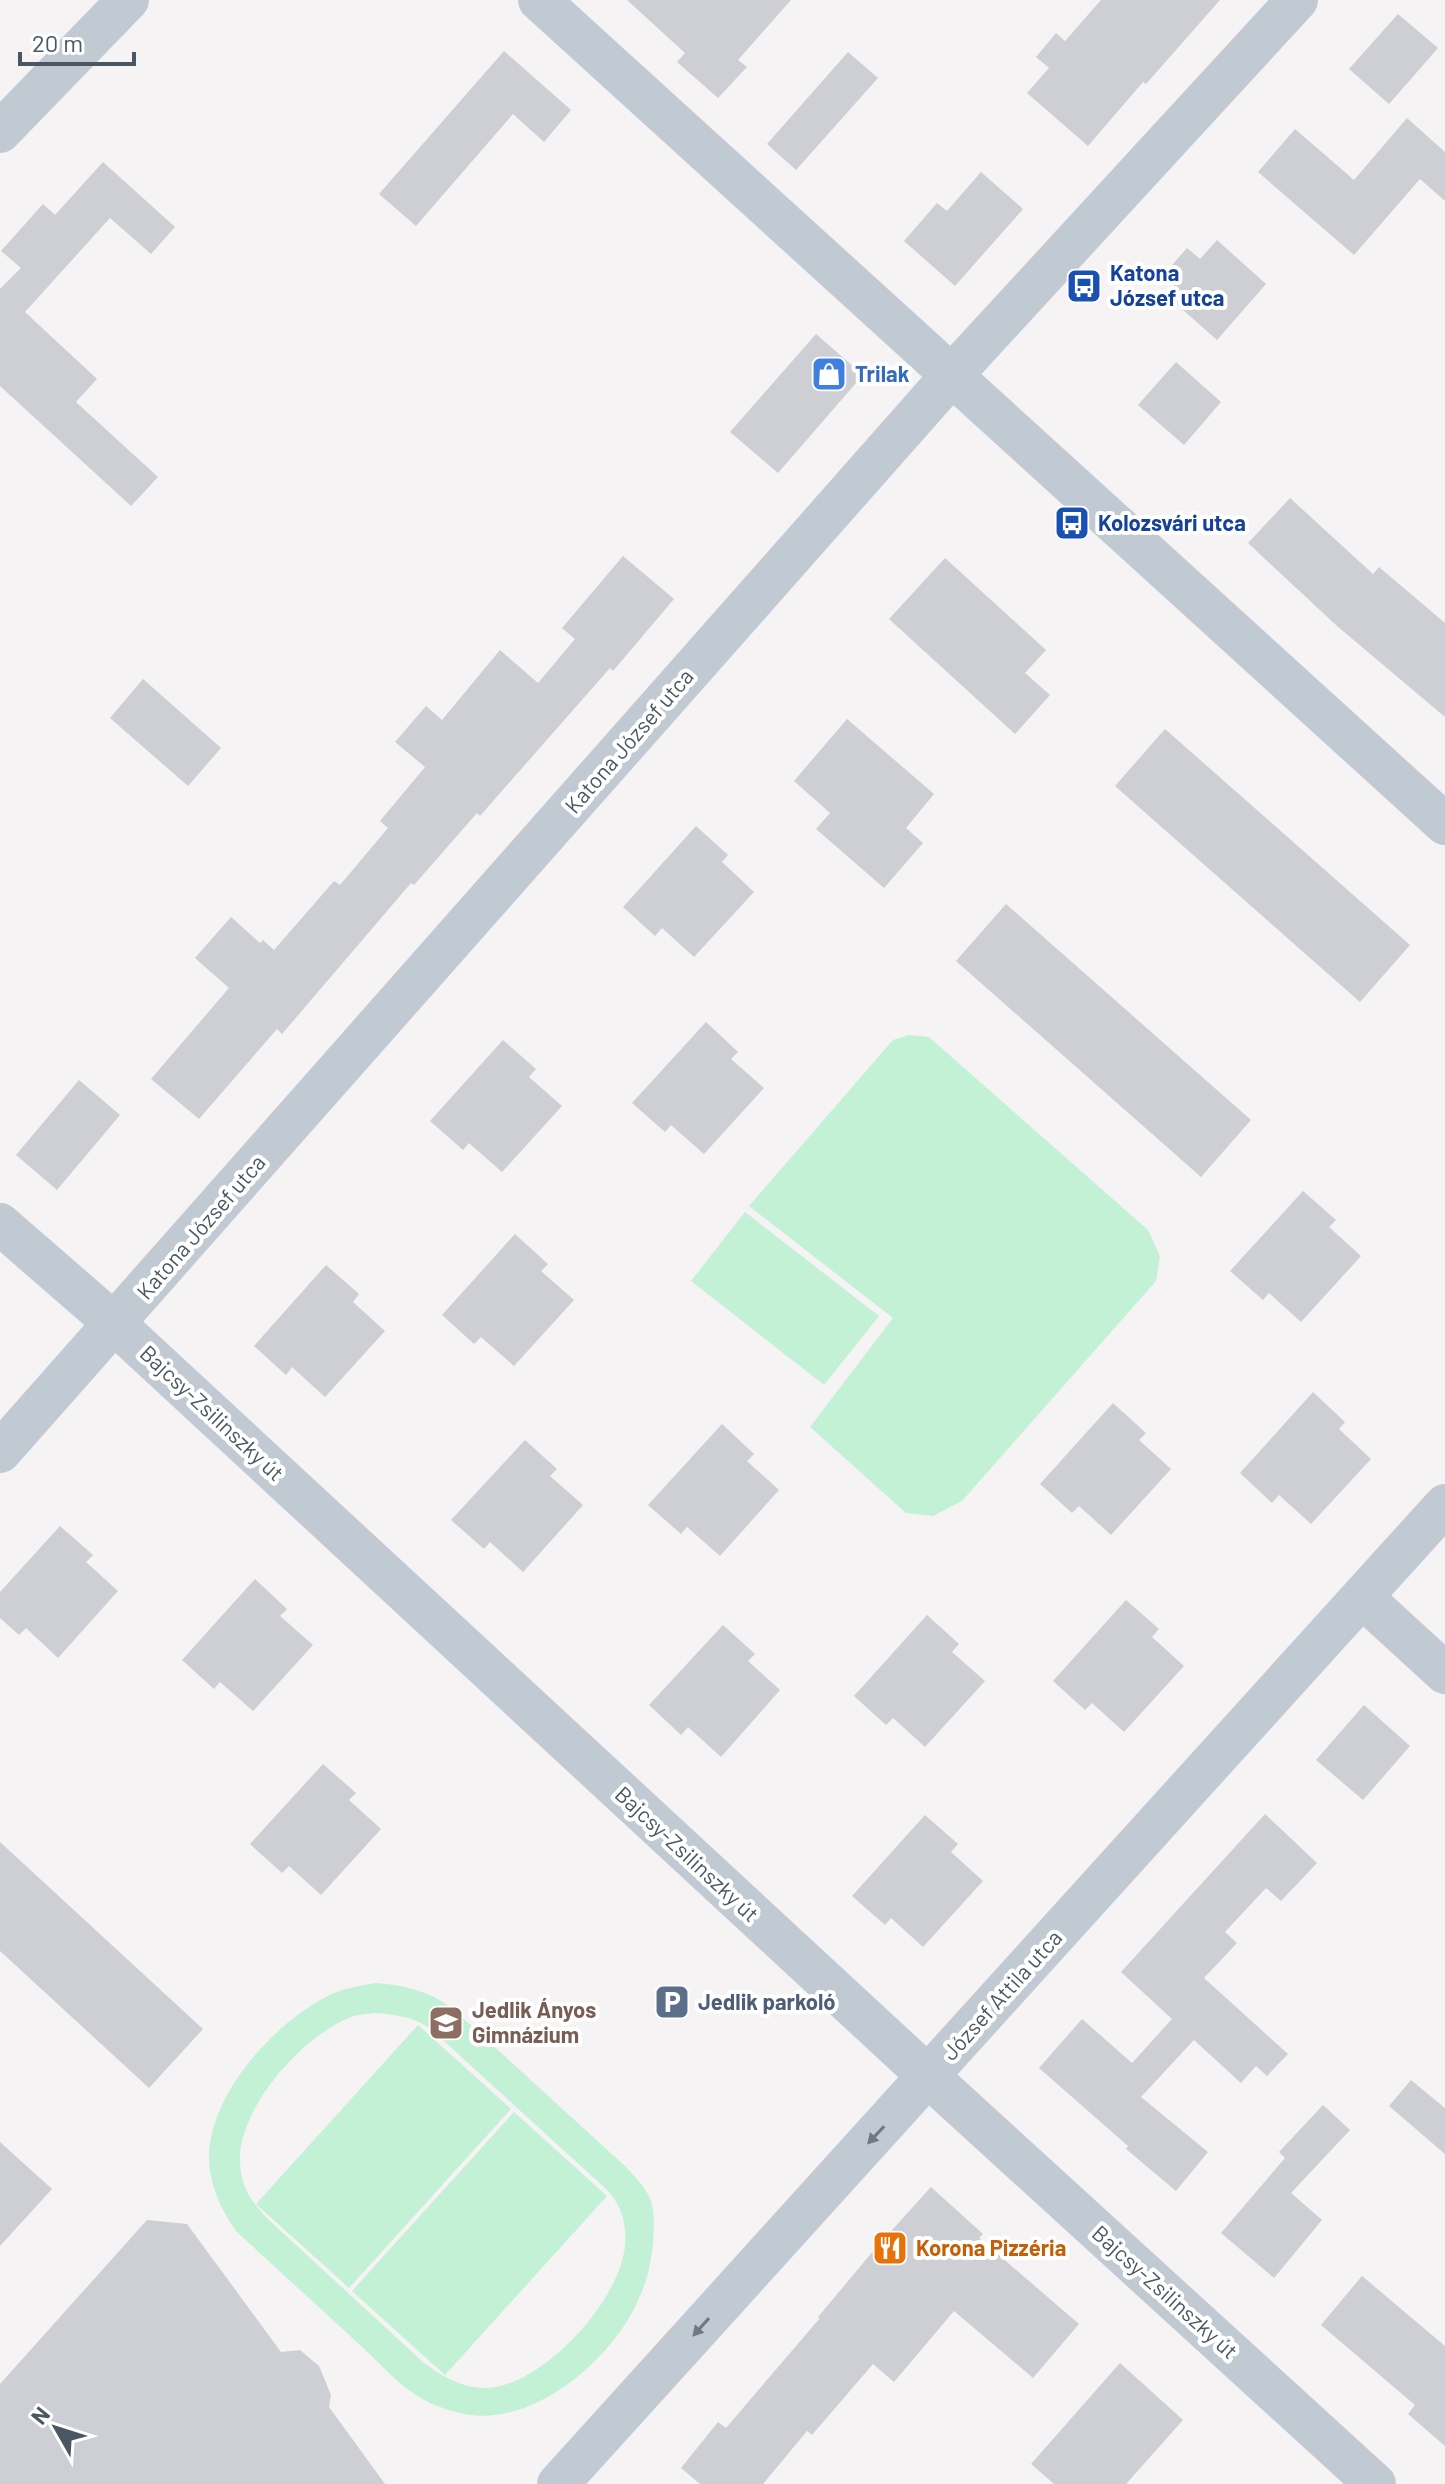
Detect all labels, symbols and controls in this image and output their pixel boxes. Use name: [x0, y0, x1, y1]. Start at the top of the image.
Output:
scale bar: [20, 16, 134, 66]
text: 20 m: [32, 28, 83, 57]
place label: Katona József utca: [1110, 259, 1224, 310]
bus stop icon: Katona József utca: [1065, 267, 1103, 305]
shop icon: Trilak: [810, 355, 848, 393]
place label: Trilak: [855, 360, 910, 386]
bus stop icon: Kolozsvári utca: [1053, 504, 1091, 542]
place label: Kolozsvári utca: [1098, 509, 1246, 535]
street label: Katona József utca: [559, 663, 698, 818]
street label: Katona József utca: [131, 1149, 270, 1304]
street label: Bajcsy-Zsilinszky út: [136, 1339, 290, 1485]
street label: Bajcsy-Zsilinszky út: [611, 1780, 765, 1926]
street label: József Attila utca: [936, 1924, 1067, 2065]
parking icon: Jedlik parkoló: [653, 1983, 691, 2021]
place label: Jedlik parkoló: [698, 1988, 835, 2014]
place label: Jedlik Ányos Gimnázium: [472, 1996, 596, 2047]
school or university icon: Jedlik Ányos Gimnázium: [427, 2004, 465, 2042]
one-way arrow: [868, 2125, 886, 2144]
street label: Bajcsy-Zsilinszky út: [1088, 2219, 1244, 2363]
restaurant icon: Korona Pizzéria: [871, 2229, 909, 2267]
place label: Korona Pizzéria: [916, 2234, 1066, 2260]
one-way arrow: [693, 2317, 711, 2336]
north arrow: [16, 2388, 96, 2468]
text: N: [25, 2401, 54, 2429]

